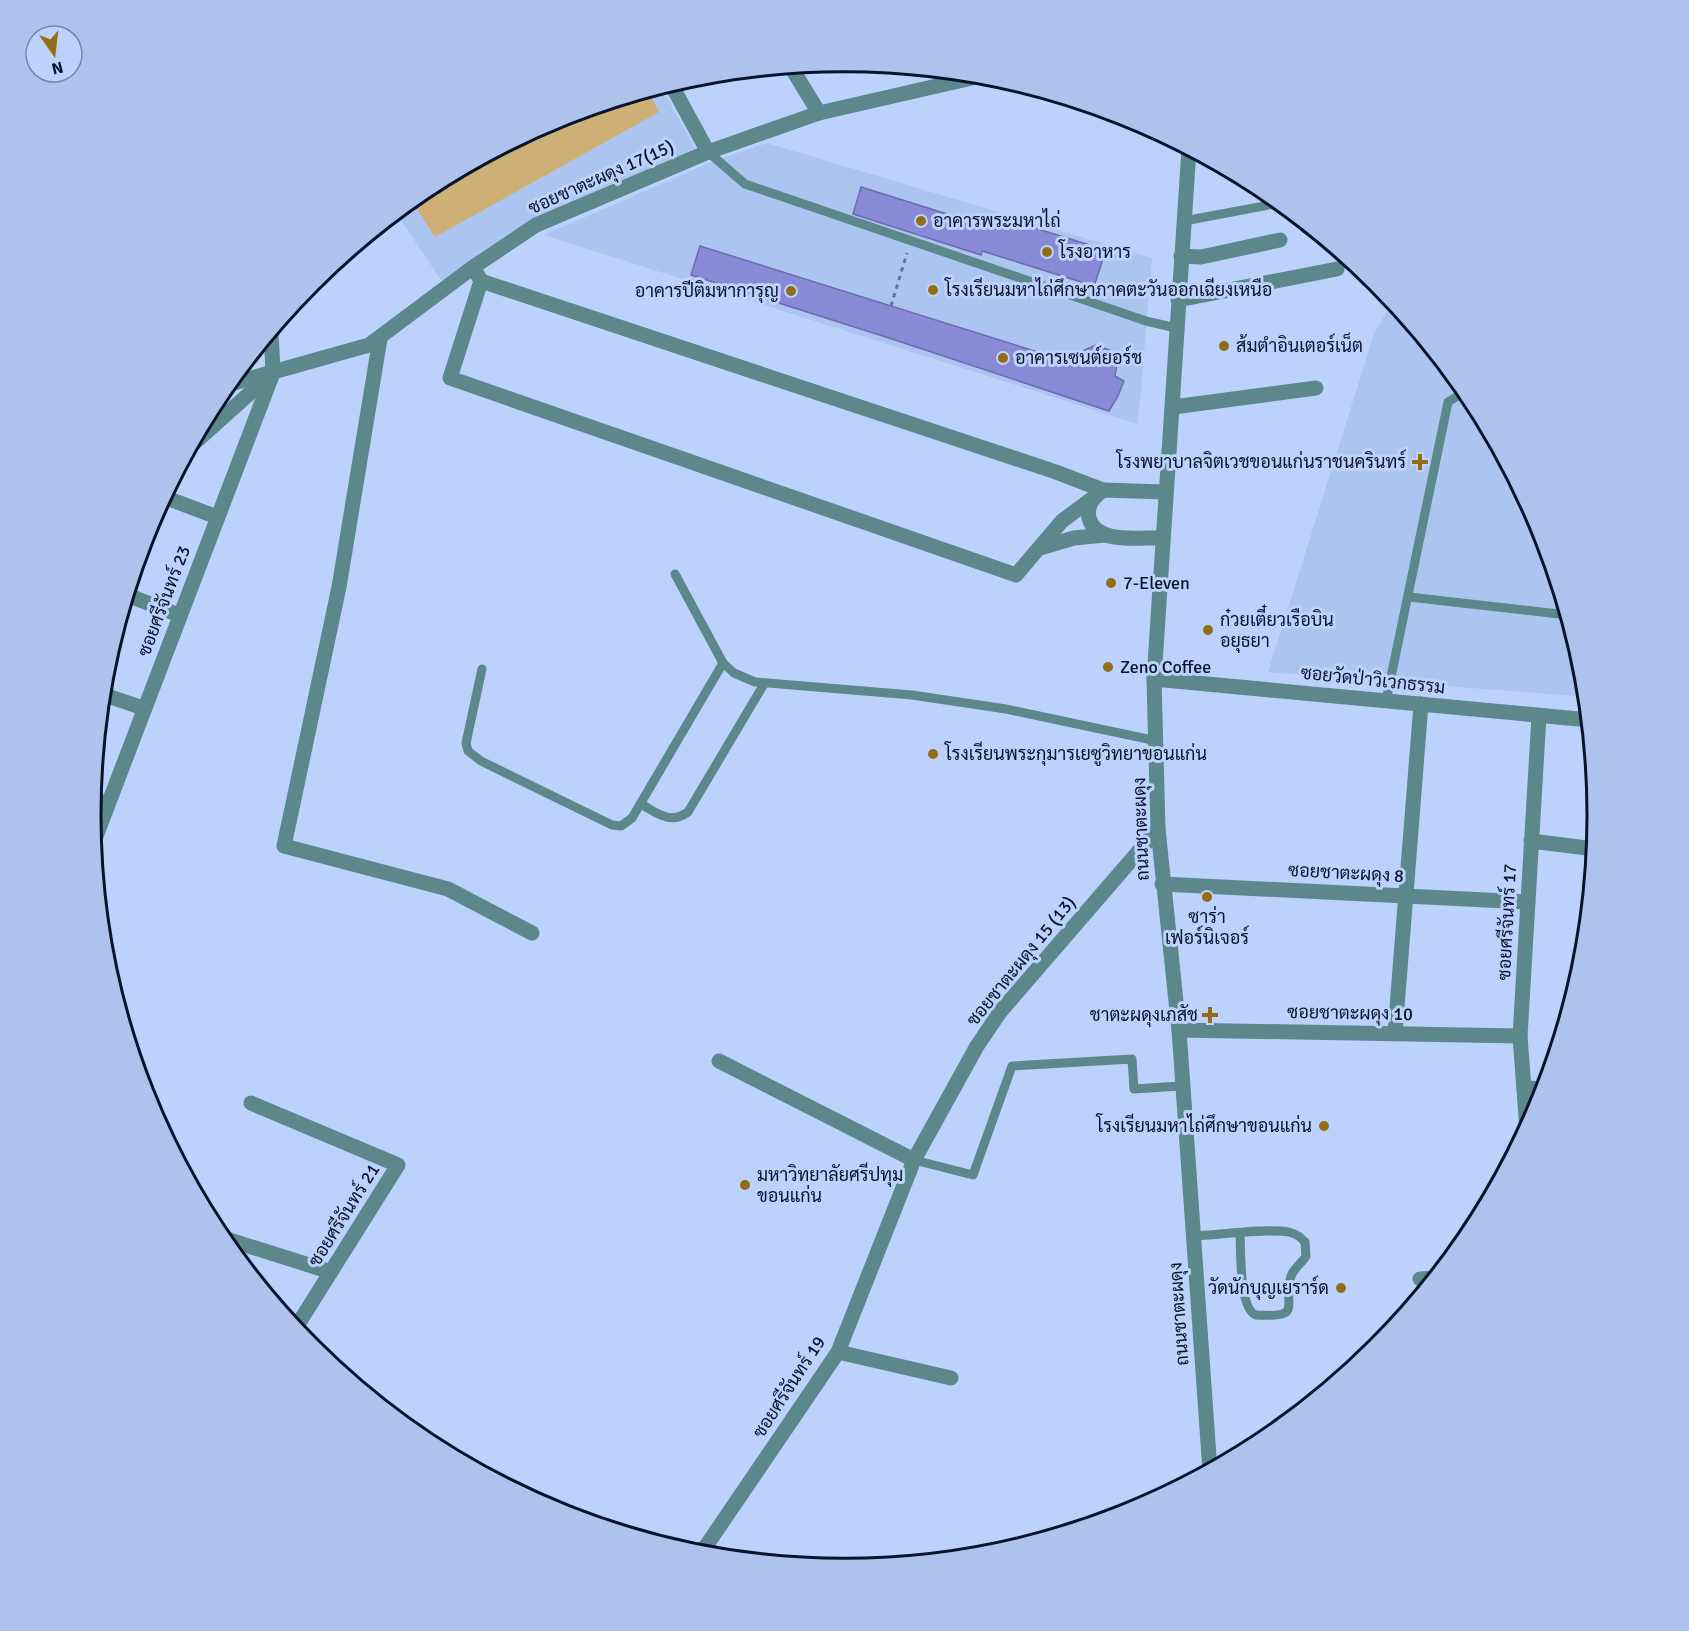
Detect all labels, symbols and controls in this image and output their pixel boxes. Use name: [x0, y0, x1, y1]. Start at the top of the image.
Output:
north arrow: [24, 24, 84, 84]
text: N: [50, 57, 65, 79]
street label: ซอยชาตะผดุง 17(15): [525, 135, 678, 220]
place label: อาคารพระมหาไถ่: [933, 208, 1061, 232]
marker: อาคารพระมหาไถ่: [914, 214, 928, 228]
place label: โรงอาหาร: [1058, 239, 1131, 263]
marker: โรงอาหาร: [1040, 245, 1054, 259]
place label: โรงเรียนมหาไถ่ศึกษาภาคตะวันออกเฉียงเหนือ: [944, 277, 1272, 301]
place label: อาคารปีติมหาการุญ: [635, 279, 779, 303]
marker: โรงเรียนมหาไถ่ศึกษาภาคตะวันออกเฉียงเหนือ: [926, 283, 940, 297]
marker: อาคารปีติมหาการุญ: [784, 284, 798, 298]
place label: ส้มตำอินเตอร์เน็ต: [1236, 332, 1363, 357]
marker: ส้มตำอินเตอร์เน็ต: [1217, 339, 1231, 353]
place label: อาคารเซนต์ยอร์ช: [1015, 345, 1142, 369]
marker: อาคารเซนต์ยอร์ช: [996, 351, 1010, 365]
place label: โรงพยาบาลจิตเวชขอนแก่นราชนครินทร์: [1116, 449, 1406, 473]
marker: โรงพยาบาลจิตเวชขอนแก่นราชนครินทร์: [1411, 453, 1429, 471]
street label: ซอยศรีจันทร์ 23: [131, 542, 195, 660]
place label: 7-Eleven: [1123, 572, 1190, 594]
marker: 7-Eleven: [1104, 576, 1118, 590]
place label: ก๋วยเตี๋ยวเรือบิน อยุธยา: [1220, 604, 1334, 653]
marker: ก๋วยเตี๋ยวเรือบิน อยุธยา: [1201, 623, 1215, 637]
place label: Zeno Coffee: [1120, 656, 1211, 678]
marker: Zeno Coffee: [1101, 660, 1115, 674]
street label: ซอยวัดป่าวิเวกธรรม: [1300, 661, 1446, 699]
place label: โรงเรียนพระกุมารเยซูวิทยาขอนแก่น: [944, 741, 1207, 767]
marker: โรงเรียนพระกุมารเยซูวิทยาขอนแก่น: [926, 747, 940, 761]
street label: ถนนชาตะผดุง: [1128, 777, 1155, 881]
street label: ซอยชาตะผดุง 8: [1288, 859, 1404, 888]
street label: ซอยศรีจันทร์ 17: [1491, 863, 1521, 981]
marker: ซาร่า เฟอร์นิเจอร์: [1200, 890, 1214, 904]
street label: ซอยชาตะผดุง 15 (13): [962, 892, 1081, 1031]
place label: ซาร่า เฟอร์นิเจอร์: [1165, 905, 1249, 949]
street label: ซอยชาตะผดุง 10: [1287, 1001, 1413, 1026]
place label: ชาตะผดุงเภสัช: [1090, 1004, 1198, 1027]
marker: ชาตะผดุงเภสัช: [1203, 1008, 1217, 1022]
place label: โรงเรียนมหาไถ่ศึกษาขอนแก่น: [1095, 1113, 1312, 1137]
marker: โรงเรียนมหาไถ่ศึกษาขอนแก่น: [1317, 1119, 1331, 1133]
street label: ซอยศรีจันทร์ 21: [302, 1159, 384, 1270]
place label: มหาวิทยาลัยศรีปทุม ขอนแก่น: [757, 1162, 903, 1207]
marker: มหาวิทยาลัยศรีปทุม ขอนแก่น: [738, 1178, 752, 1192]
street label: ถนนชาตะผดุง: [1164, 1261, 1195, 1366]
place label: วัดนักบุญเยราร์ด: [1208, 1275, 1329, 1300]
marker: วัดนักบุญเยราร์ด: [1334, 1281, 1348, 1295]
street label: ซอยศรีจันทร์ 19: [746, 1331, 830, 1442]

